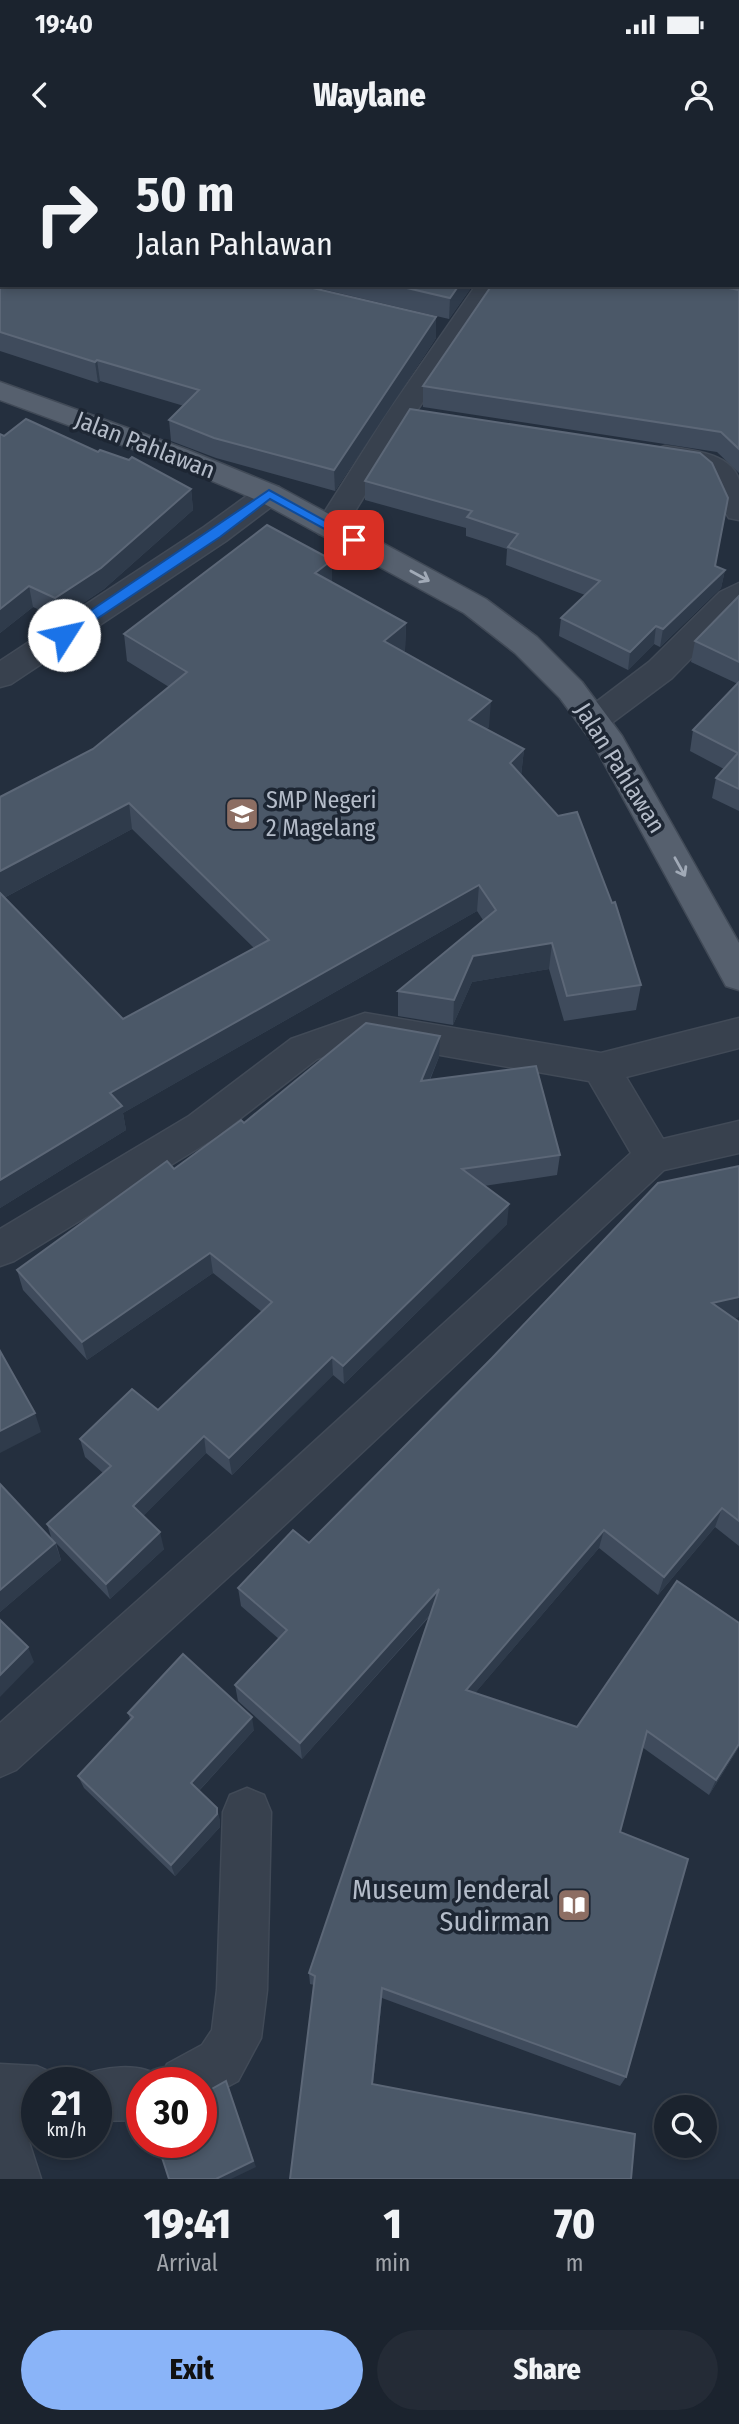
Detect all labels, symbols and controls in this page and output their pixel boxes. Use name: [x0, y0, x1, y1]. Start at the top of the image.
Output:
text: 19:40: [35, 9, 93, 40]
icon: back: [21, 76, 59, 114]
text: Waylane: [313, 76, 426, 114]
icon: person: [680, 76, 718, 114]
text: 50 m: [136, 165, 234, 224]
icon: right: [21, 168, 112, 259]
text: Jalan Pahlawan: [136, 225, 333, 263]
street label: Jalan Pahlawan: [71, 405, 219, 485]
pin: [324, 510, 384, 570]
icon: arrive: [335, 521, 373, 559]
one-way arrow: [409, 570, 430, 583]
position arrow: [27, 598, 101, 672]
street label: Jalan Pahlawan: [569, 698, 671, 838]
place label: SMP Negeri 2 Magelang: [266, 786, 377, 842]
school or university icon: SMP Negeri 2 Magelang: [223, 795, 261, 833]
one-way arrow: [673, 857, 687, 877]
place label: Museum Jenderal Sudirman: [352, 1873, 550, 1938]
library icon: Museum Jenderal Sudirman: [555, 1886, 593, 1924]
speed limit sign: 30: [126, 2067, 217, 2158]
text: 21: [51, 2082, 82, 2124]
map controls: [654, 2095, 717, 2158]
button: search: [654, 2095, 717, 2158]
text: km/h: [46, 2119, 87, 2141]
text: 19:41: [144, 2199, 231, 2249]
text: 1: [383, 2199, 402, 2249]
text: 70: [554, 2199, 595, 2249]
text: Arrival: [157, 2249, 218, 2277]
text: min: [375, 2249, 410, 2277]
text: m: [566, 2249, 583, 2277]
button: Exit: [21, 2330, 363, 2410]
button: Share: [377, 2330, 718, 2410]

